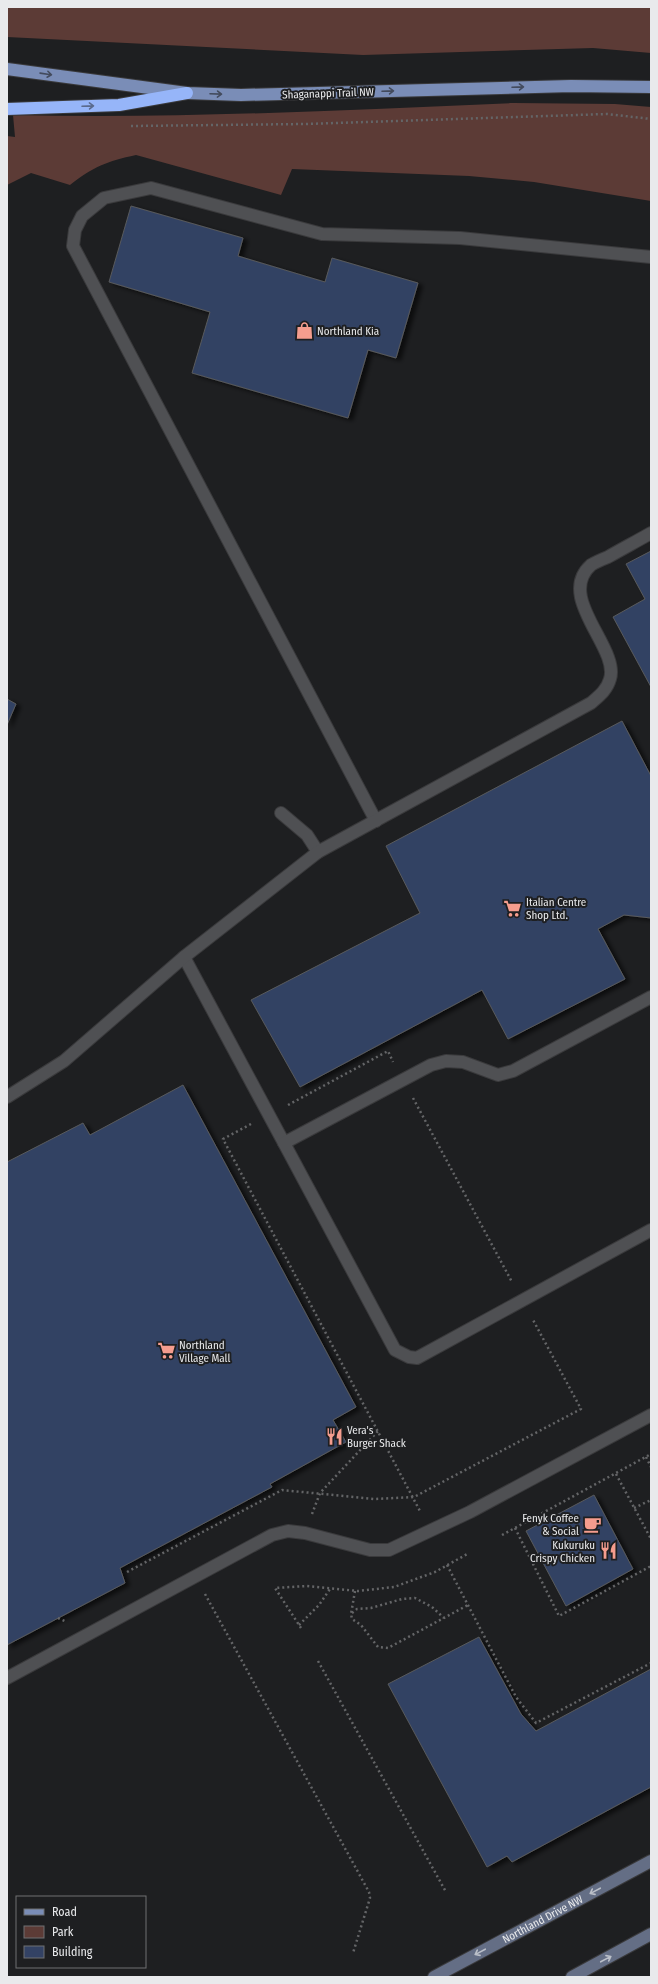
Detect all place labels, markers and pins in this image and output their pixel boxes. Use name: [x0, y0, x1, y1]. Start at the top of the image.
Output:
shop icon: Northland Kia: [294, 321, 314, 341]
place label: Northland Kia: [317, 325, 379, 338]
place label: Italian Centre Shop Ltd.: [526, 896, 586, 922]
supermarket icon: Italian Centre Shop Ltd.: [503, 898, 523, 918]
place label: Northland Village Mall: [179, 1339, 230, 1365]
supermarket icon: Northland Village Mall: [156, 1341, 176, 1361]
place label: Vera's Burger Shack: [347, 1424, 407, 1450]
restaurant icon: Vera's Burger Shack: [324, 1426, 344, 1446]
place label: Fenyk Coffee & Social: [522, 1512, 579, 1538]
cafe icon: Fenyk Coffee & Social: [582, 1514, 602, 1534]
place label: Kukuruku Crispy Chicken: [530, 1539, 595, 1565]
restaurant icon: Kukuruku Crispy Chicken: [598, 1541, 618, 1561]

